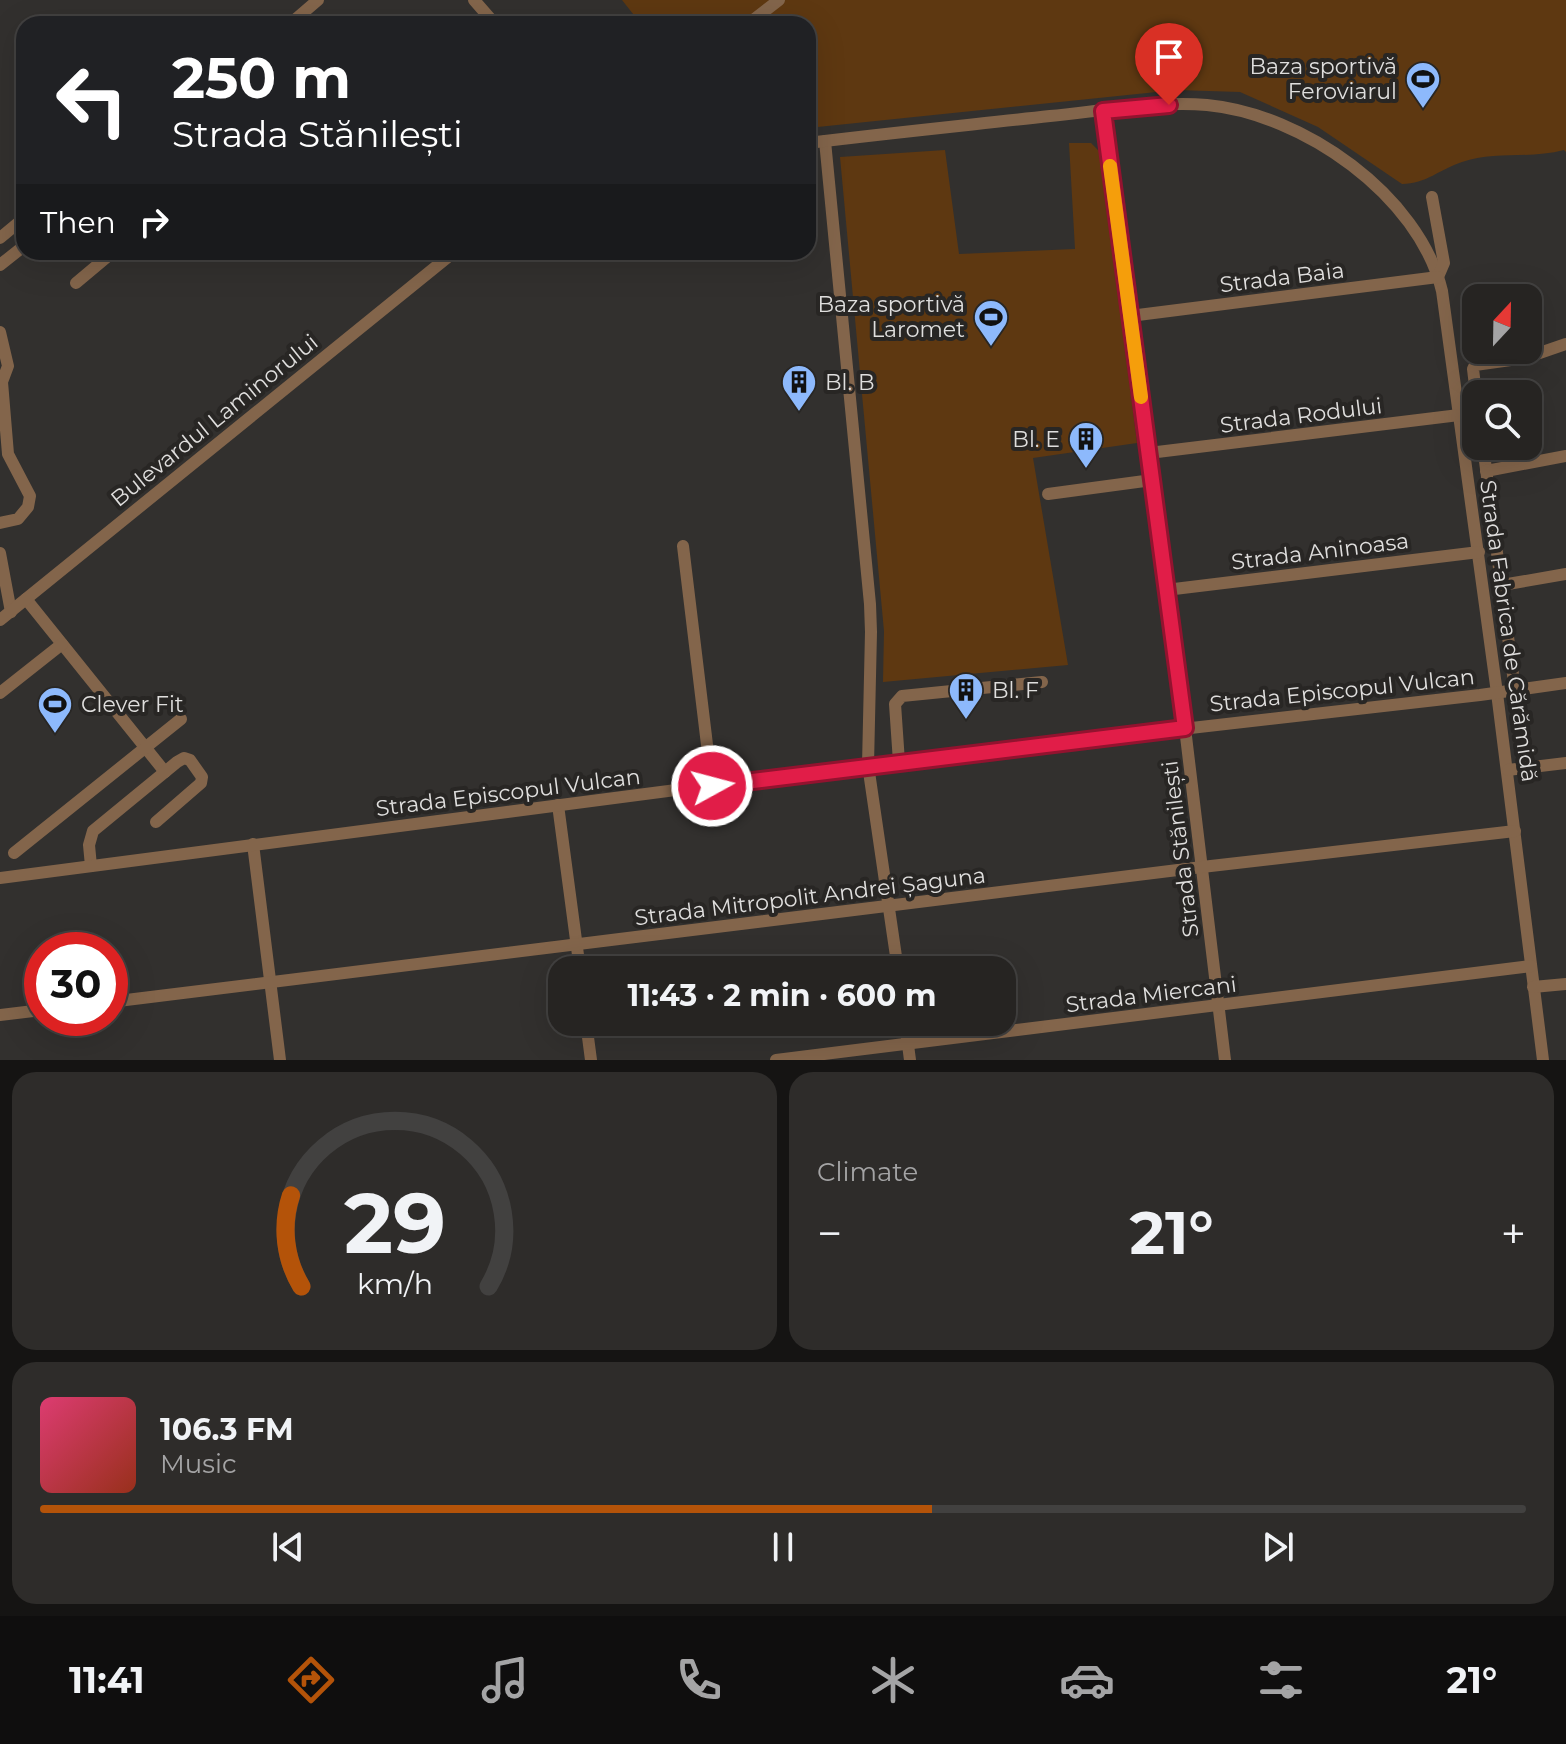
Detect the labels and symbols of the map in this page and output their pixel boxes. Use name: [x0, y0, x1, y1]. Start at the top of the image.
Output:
pin: [1135, 23, 1203, 105]
place label: Baza sportivă Feroviarul: [1250, 53, 1397, 105]
sports icon: Baza sportivă Feroviarul: [1404, 60, 1442, 110]
street label: Strada Baia: [1218, 256, 1346, 299]
north arrow: [1462, 284, 1542, 364]
place label: Baza sportivă Laromet: [818, 291, 965, 343]
sports icon: Baza sportivă Laromet: [972, 298, 1010, 348]
street label: Bulevardul Laminorului: [105, 328, 323, 512]
building icon: Bl. B: [780, 363, 818, 413]
place label: Bl. B: [825, 369, 875, 396]
street label: Strada Rodului: [1218, 392, 1384, 439]
building icon: Bl. E: [1067, 420, 1105, 470]
place label: Bl. E: [1012, 426, 1060, 453]
street label: Strada Fabrica de Cărămidă: [1474, 478, 1543, 784]
street label: Strada Aninoasa: [1230, 527, 1410, 576]
street label: Strada Episcopul Vulcan: [1208, 663, 1476, 718]
building icon: Bl. F: [947, 671, 985, 721]
place label: Bl. F: [992, 677, 1039, 704]
sports icon: Clever Fit: [36, 685, 74, 735]
place label: Clever Fit: [81, 691, 184, 718]
position arrow: [670, 744, 754, 828]
street label: Strada Stănilești: [1156, 759, 1205, 939]
street label: Strada Episcopul Vulcan: [374, 763, 642, 822]
street label: Strada Mitropolit Andrei Șaguna: [633, 862, 987, 931]
speed limit sign: 30: [24, 932, 128, 1036]
street label: Strada Miercani: [1064, 971, 1238, 1018]

